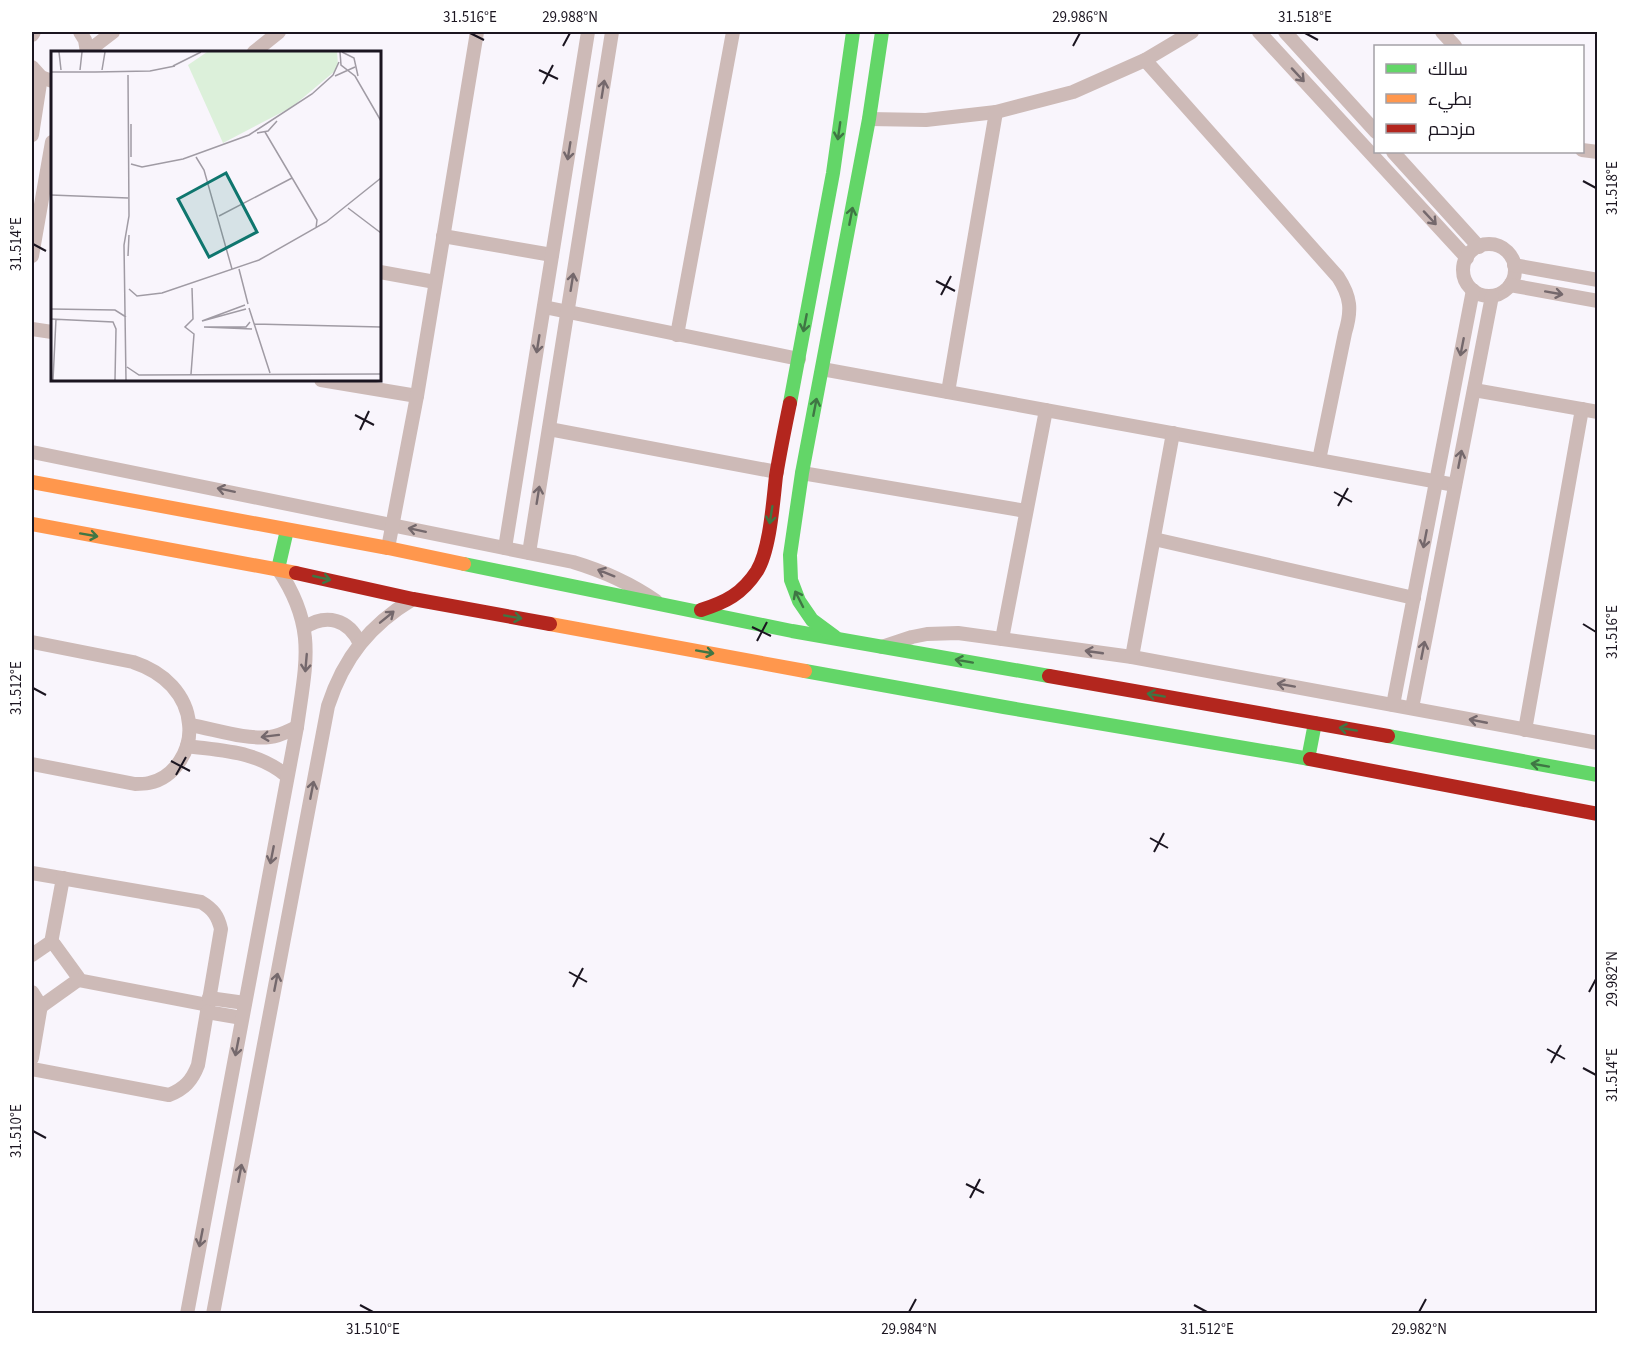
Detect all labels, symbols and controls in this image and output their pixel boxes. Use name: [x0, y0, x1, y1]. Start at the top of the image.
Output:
text: 31.516°E: [443, 7, 497, 28]
text: 29.988°N: [542, 7, 598, 28]
text: 29.986°N: [1052, 7, 1108, 28]
text: 31.518°E: [1278, 7, 1332, 28]
legend: [1374, 45, 1584, 153]
inset map: [51, 51, 381, 381]
text: سالك: [1428, 57, 1468, 82]
one-way arrow: [1291, 67, 1305, 82]
one-way arrow: [597, 80, 608, 99]
text: بطيء: [1428, 87, 1472, 113]
text: مزدحم: [1428, 117, 1476, 142]
one-way arrow: [834, 121, 845, 140]
one-way arrow: [563, 141, 574, 161]
text: 31.518°E: [1602, 161, 1623, 215]
one-way arrow: [846, 207, 857, 226]
one-way arrow: [1423, 210, 1437, 225]
text: 31.514°E: [6, 217, 27, 271]
one-way arrow: [567, 272, 578, 292]
one-way arrow: [1544, 287, 1563, 298]
one-way arrow: [799, 313, 810, 332]
one-way arrow: [532, 334, 543, 353]
one-way arrow: [1456, 337, 1467, 357]
one-way arrow: [810, 398, 821, 418]
one-way arrow: [1455, 450, 1466, 469]
one-way arrow: [216, 484, 236, 495]
one-way arrow: [533, 486, 544, 505]
one-way arrow: [765, 504, 776, 524]
one-way arrow: [407, 524, 427, 535]
one-way arrow: [79, 529, 98, 540]
one-way arrow: [1419, 529, 1430, 548]
one-way arrow: [598, 567, 616, 578]
one-way arrow: [312, 573, 331, 585]
one-way arrow: [793, 590, 804, 608]
text: 31.516°E: [1602, 605, 1623, 659]
one-way arrow: [379, 610, 395, 623]
one-way arrow: [503, 612, 522, 623]
one-way arrow: [1418, 641, 1429, 661]
one-way arrow: [1085, 646, 1105, 657]
one-way arrow: [695, 647, 714, 658]
one-way arrow: [300, 653, 311, 672]
one-way arrow: [955, 655, 975, 666]
text: 31.512°E: [6, 661, 27, 715]
one-way arrow: [1277, 679, 1297, 690]
one-way arrow: [1147, 689, 1167, 700]
one-way arrow: [1469, 715, 1488, 726]
one-way arrow: [1339, 724, 1359, 735]
one-way arrow: [261, 730, 280, 741]
one-way arrow: [1531, 759, 1550, 770]
one-way arrow: [307, 781, 318, 801]
one-way arrow: [267, 845, 278, 864]
text: 29.982°N: [1602, 951, 1623, 1007]
one-way arrow: [271, 973, 282, 992]
one-way arrow: [231, 1036, 242, 1056]
text: 31.514°E: [1602, 1048, 1623, 1102]
text: 31.510°E: [6, 1104, 27, 1158]
one-way arrow: [235, 1164, 246, 1184]
one-way arrow: [195, 1228, 206, 1248]
text: 31.510°E: [346, 1319, 400, 1340]
text: 29.984°N: [881, 1319, 937, 1340]
text: 31.512°E: [1180, 1319, 1234, 1340]
text: 29.982°N: [1391, 1319, 1447, 1340]

